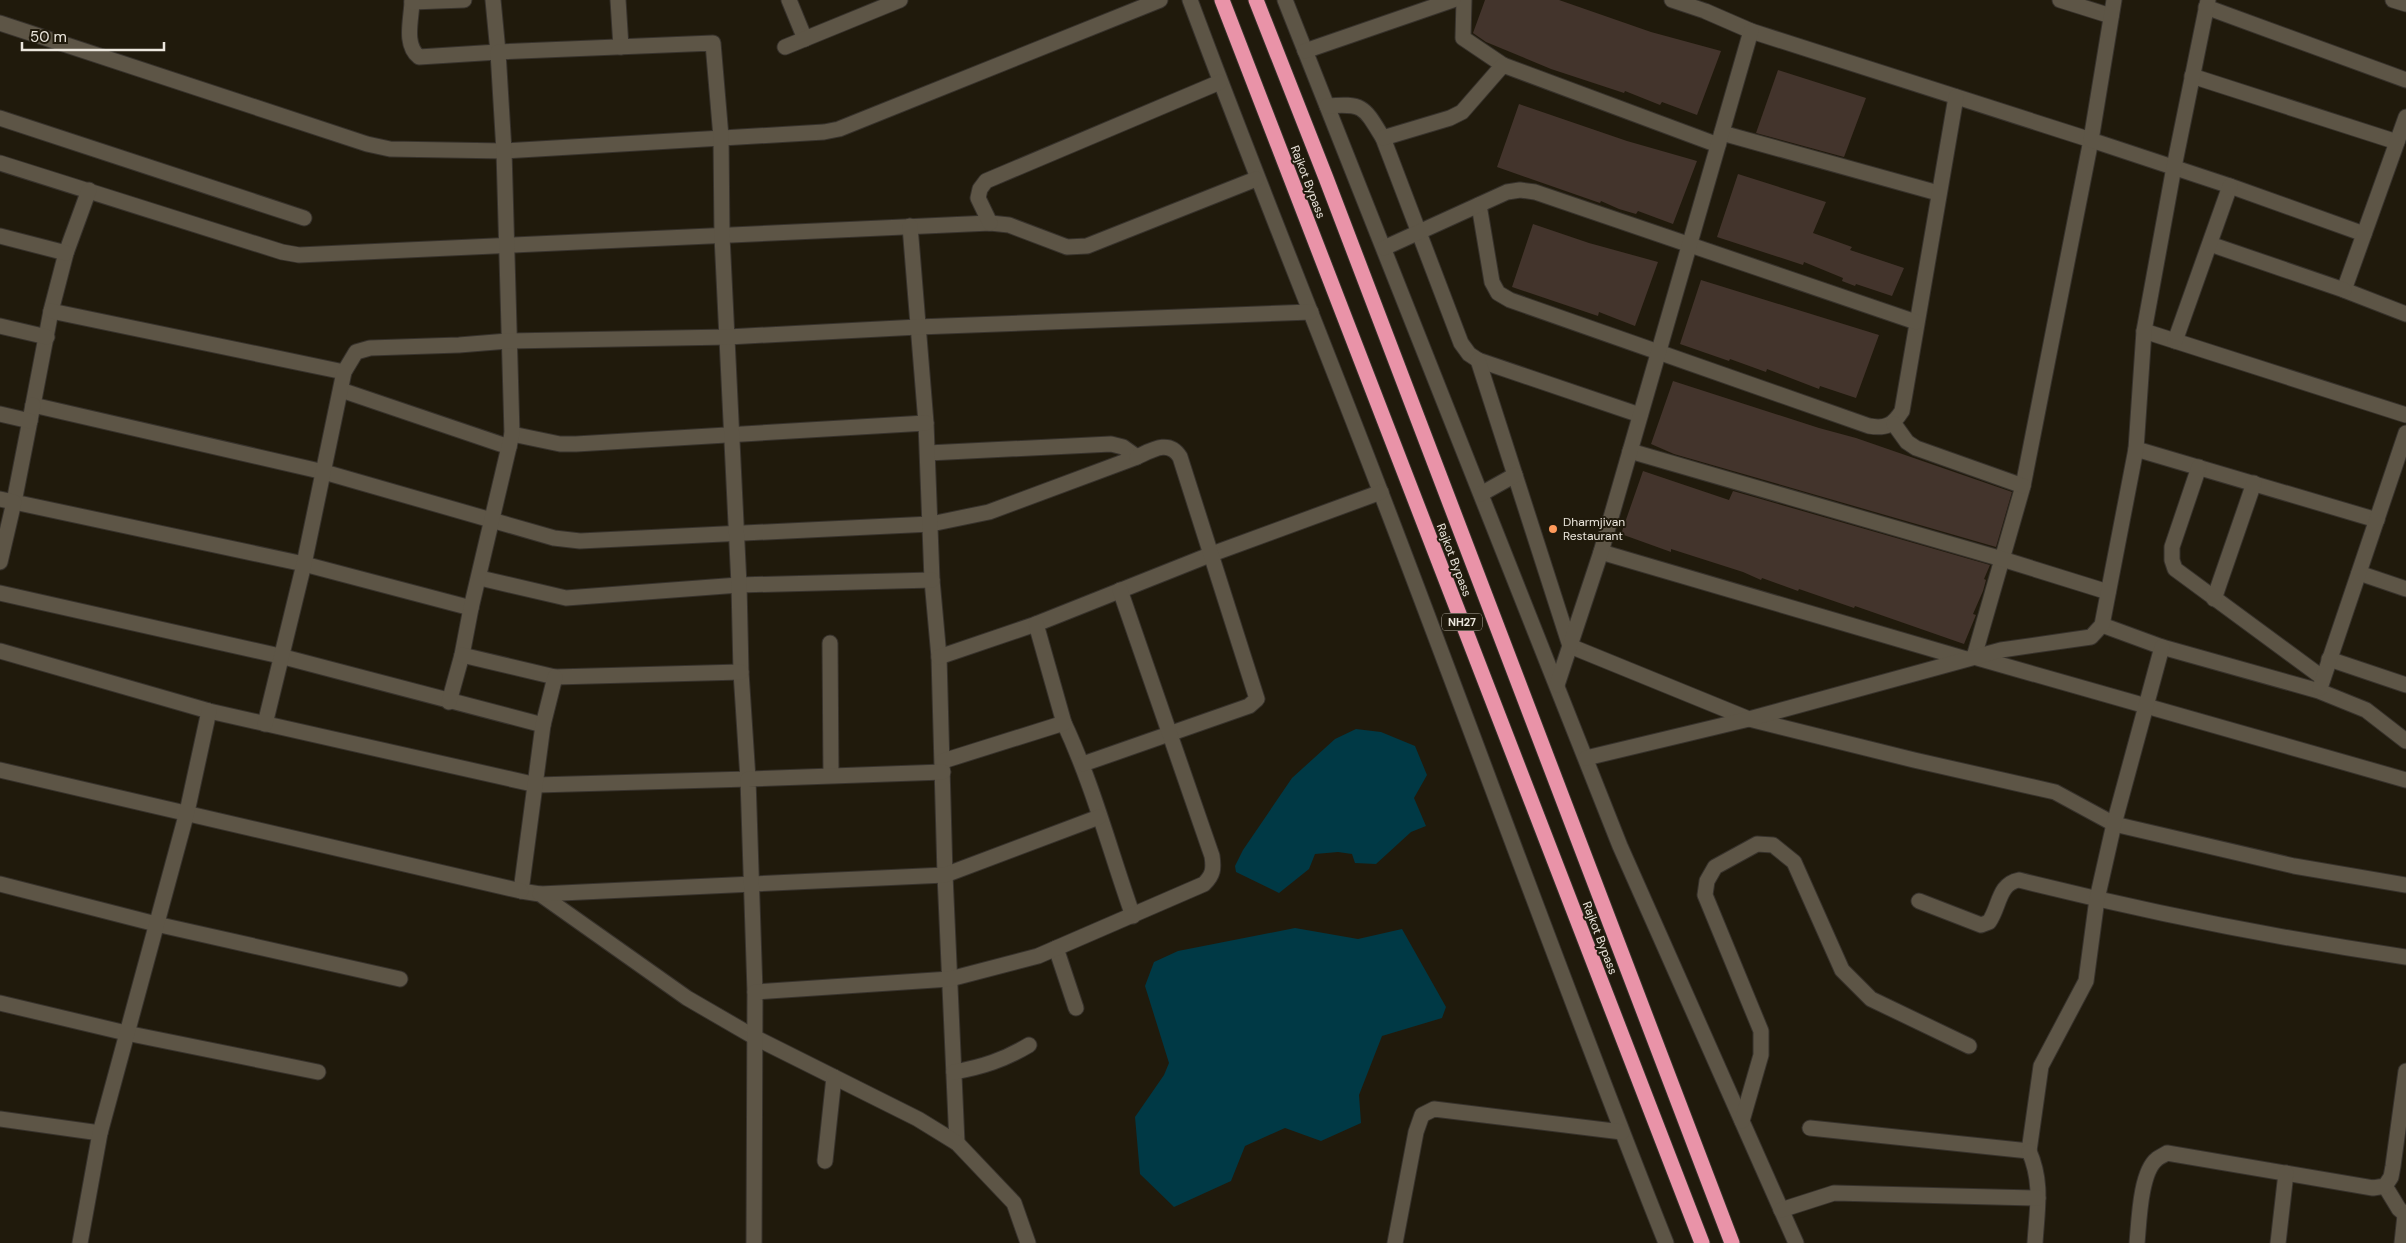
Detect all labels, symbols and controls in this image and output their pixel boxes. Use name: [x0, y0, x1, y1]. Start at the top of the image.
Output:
scale bar: [22, 20, 165, 52]
text: 50 m: [30, 27, 67, 47]
street label: Rajkot Bypass: [1287, 143, 1329, 221]
place label: Dharmjivan Restaurant: [1563, 514, 1625, 544]
street label: Rajkot Bypass: [1433, 521, 1475, 599]
marker: Dharmjivan Restaurant: [1547, 523, 1559, 535]
road number: NH27: [1442, 614, 1482, 630]
street label: Rajkot Bypass: [1579, 899, 1621, 977]

